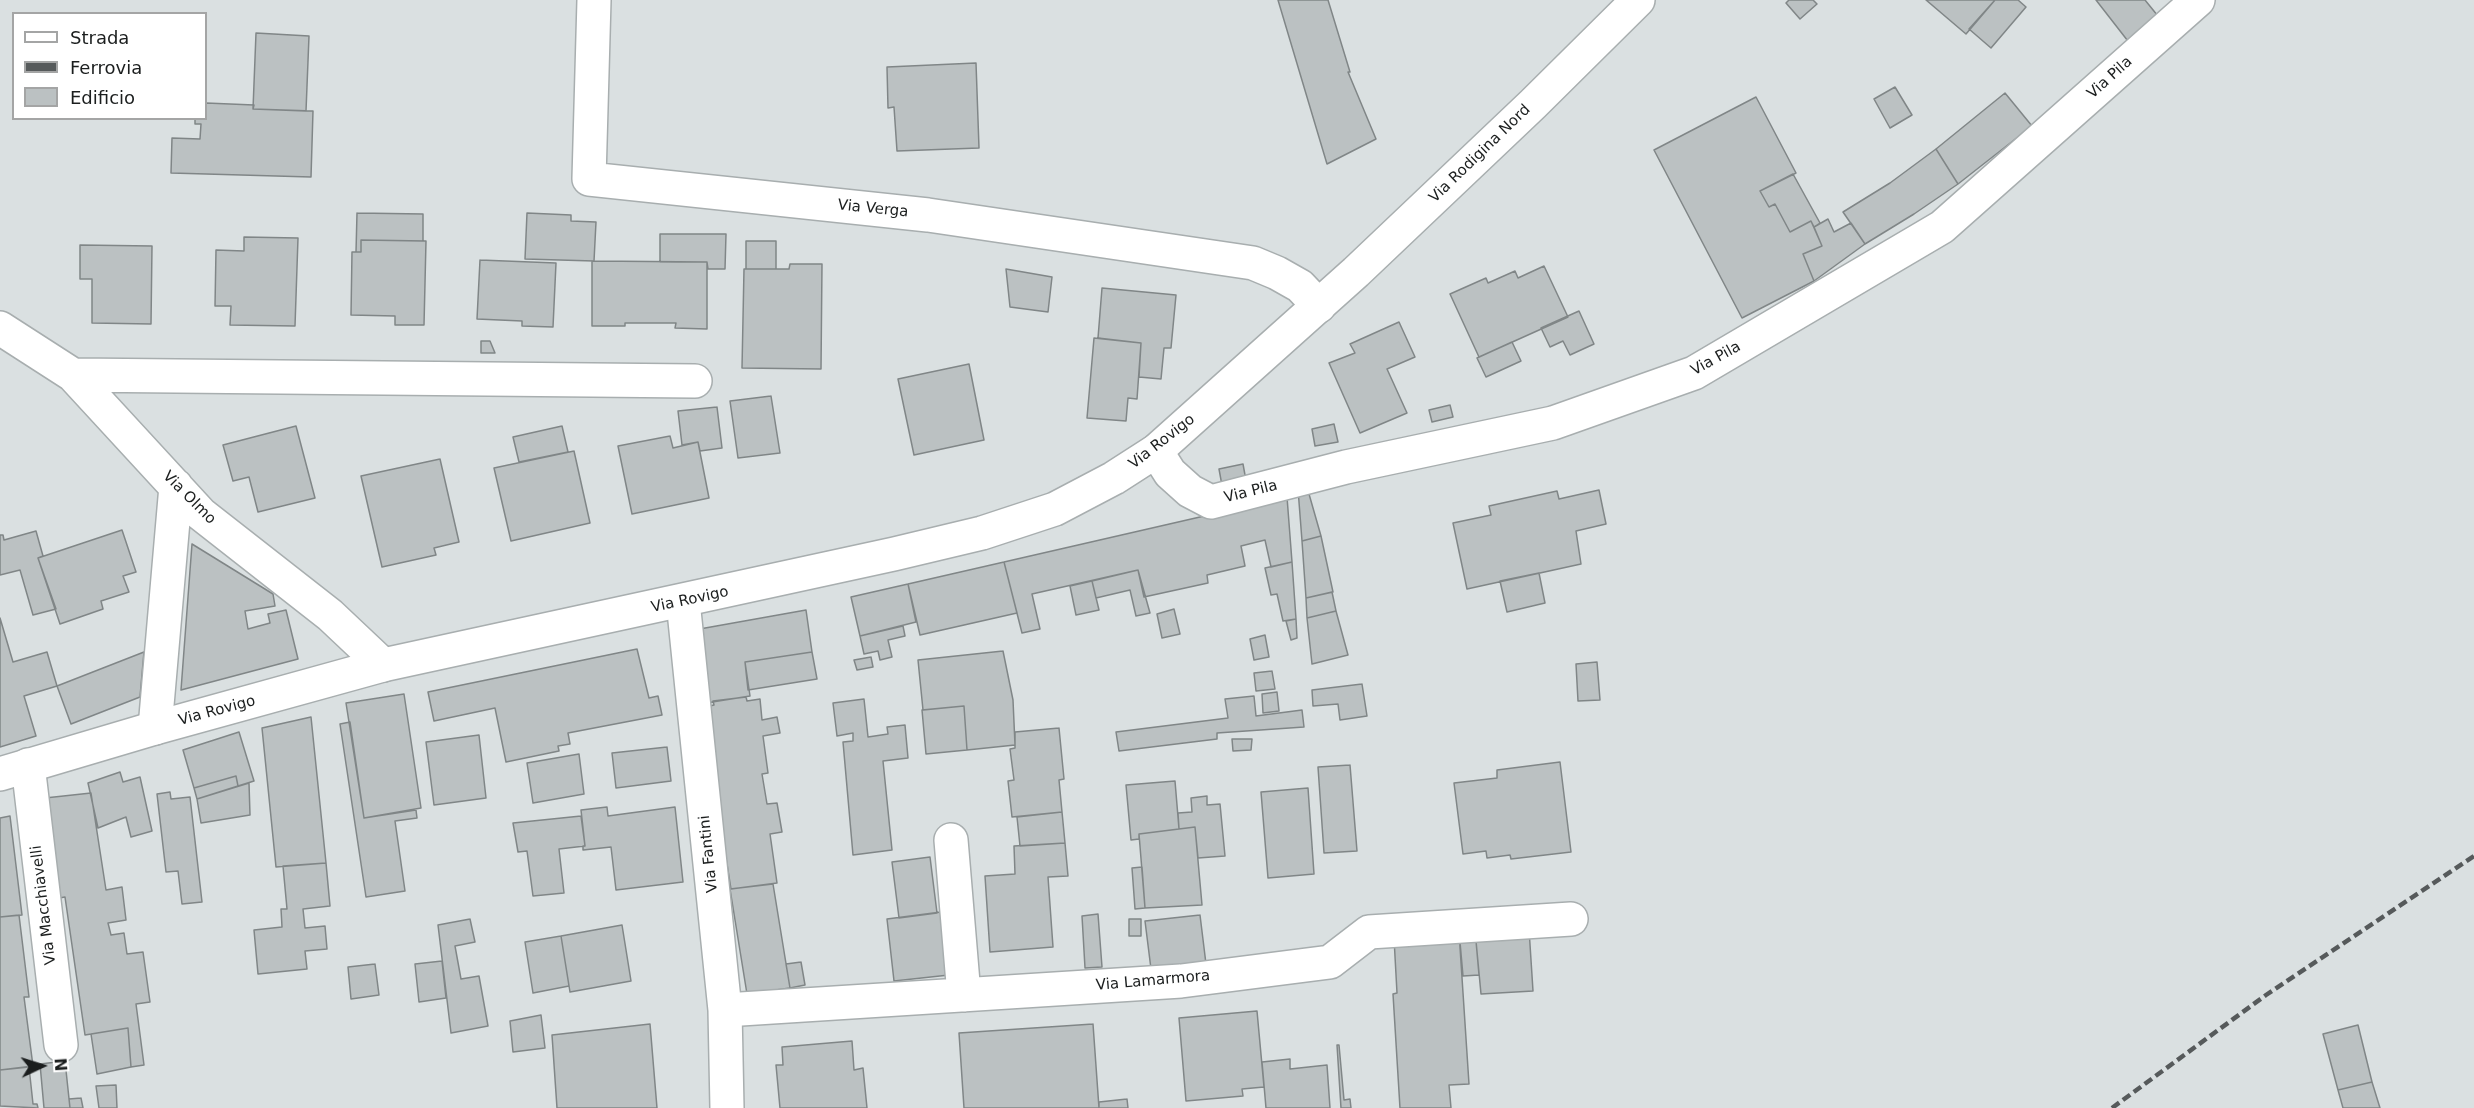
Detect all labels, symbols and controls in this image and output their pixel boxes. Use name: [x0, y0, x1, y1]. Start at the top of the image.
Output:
legend: [12, 12, 207, 120]
text: Strada: [70, 27, 129, 48]
street label: Via Pila: [2084, 53, 2136, 103]
text: Ferrovia: [70, 57, 142, 78]
text: Edificio: [70, 87, 135, 108]
street label: Via Rodigina Nord: [1426, 101, 1534, 207]
street label: Via Verga: [837, 196, 909, 222]
street label: Via Pila: [1688, 338, 1744, 380]
street label: Via Rovigo: [1125, 411, 1199, 473]
street label: Via Olmo: [159, 468, 219, 528]
street label: Via Pila: [1222, 477, 1280, 507]
street label: Via Rovigo: [650, 583, 730, 617]
street label: Via Rovigo: [177, 692, 257, 730]
street label: Via Fantini: [696, 814, 722, 894]
street label: Via Macchiavelli: [28, 844, 60, 966]
street label: Via Lamarmora: [1095, 967, 1211, 995]
north arrow: [12, 1036, 72, 1096]
text: N: [51, 1057, 70, 1072]

